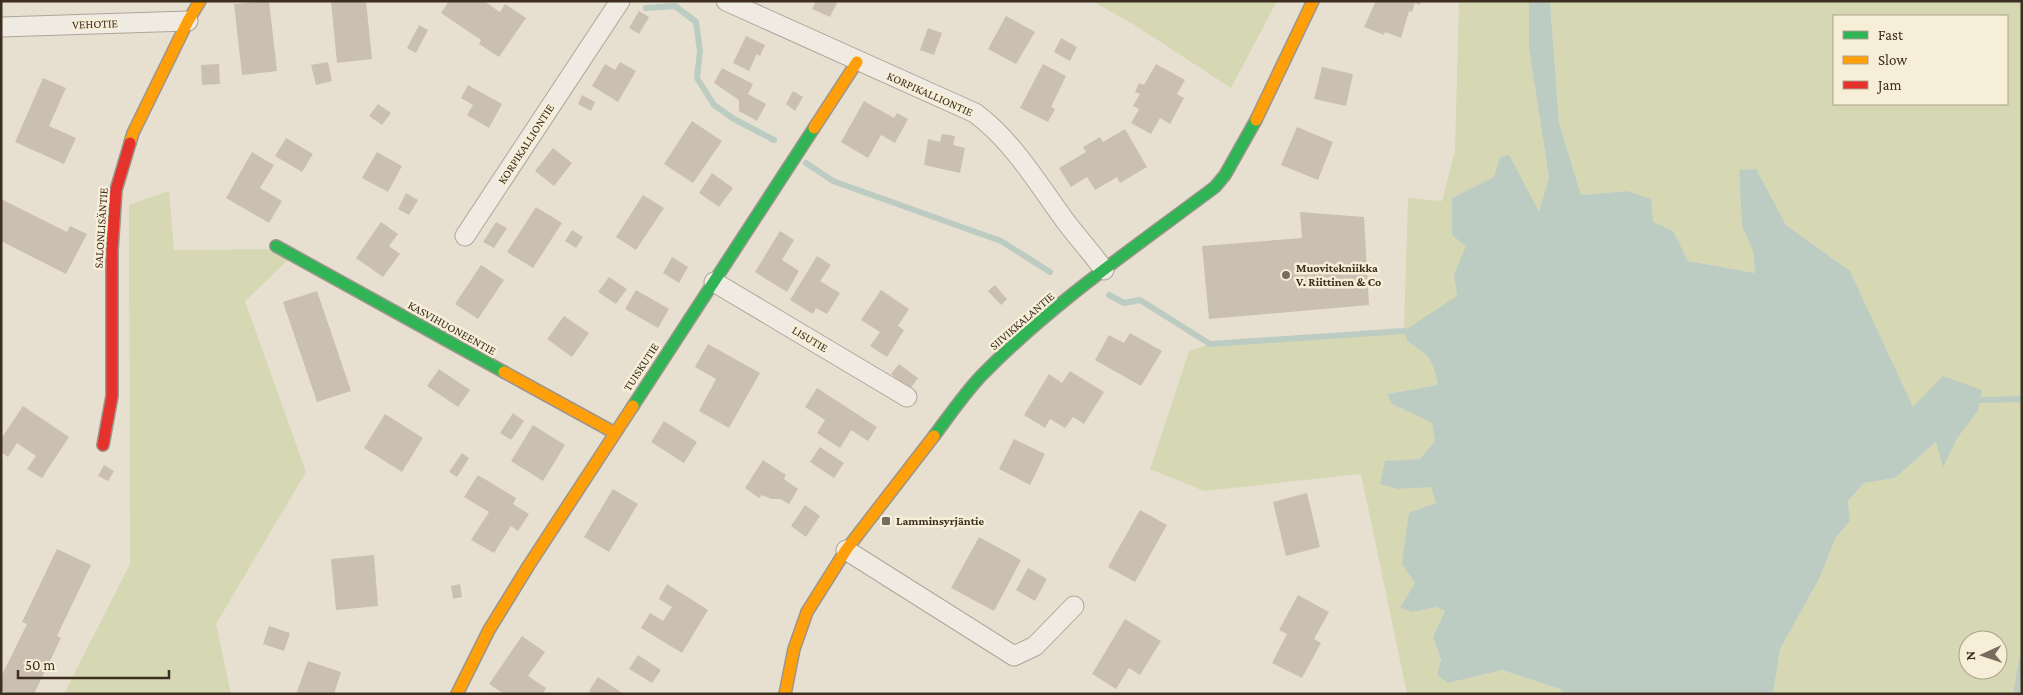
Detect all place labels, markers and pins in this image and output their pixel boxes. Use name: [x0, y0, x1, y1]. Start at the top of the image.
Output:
place label: Muovitekniikka V. Riittinen & Co: [1295, 261, 1381, 289]
marker: Muovitekniikka V. Riittinen & Co: [1280, 269, 1292, 281]
place label: Lamminsyrjäntie: [896, 514, 984, 528]
marker: Lamminsyrjäntie: [880, 515, 892, 527]

